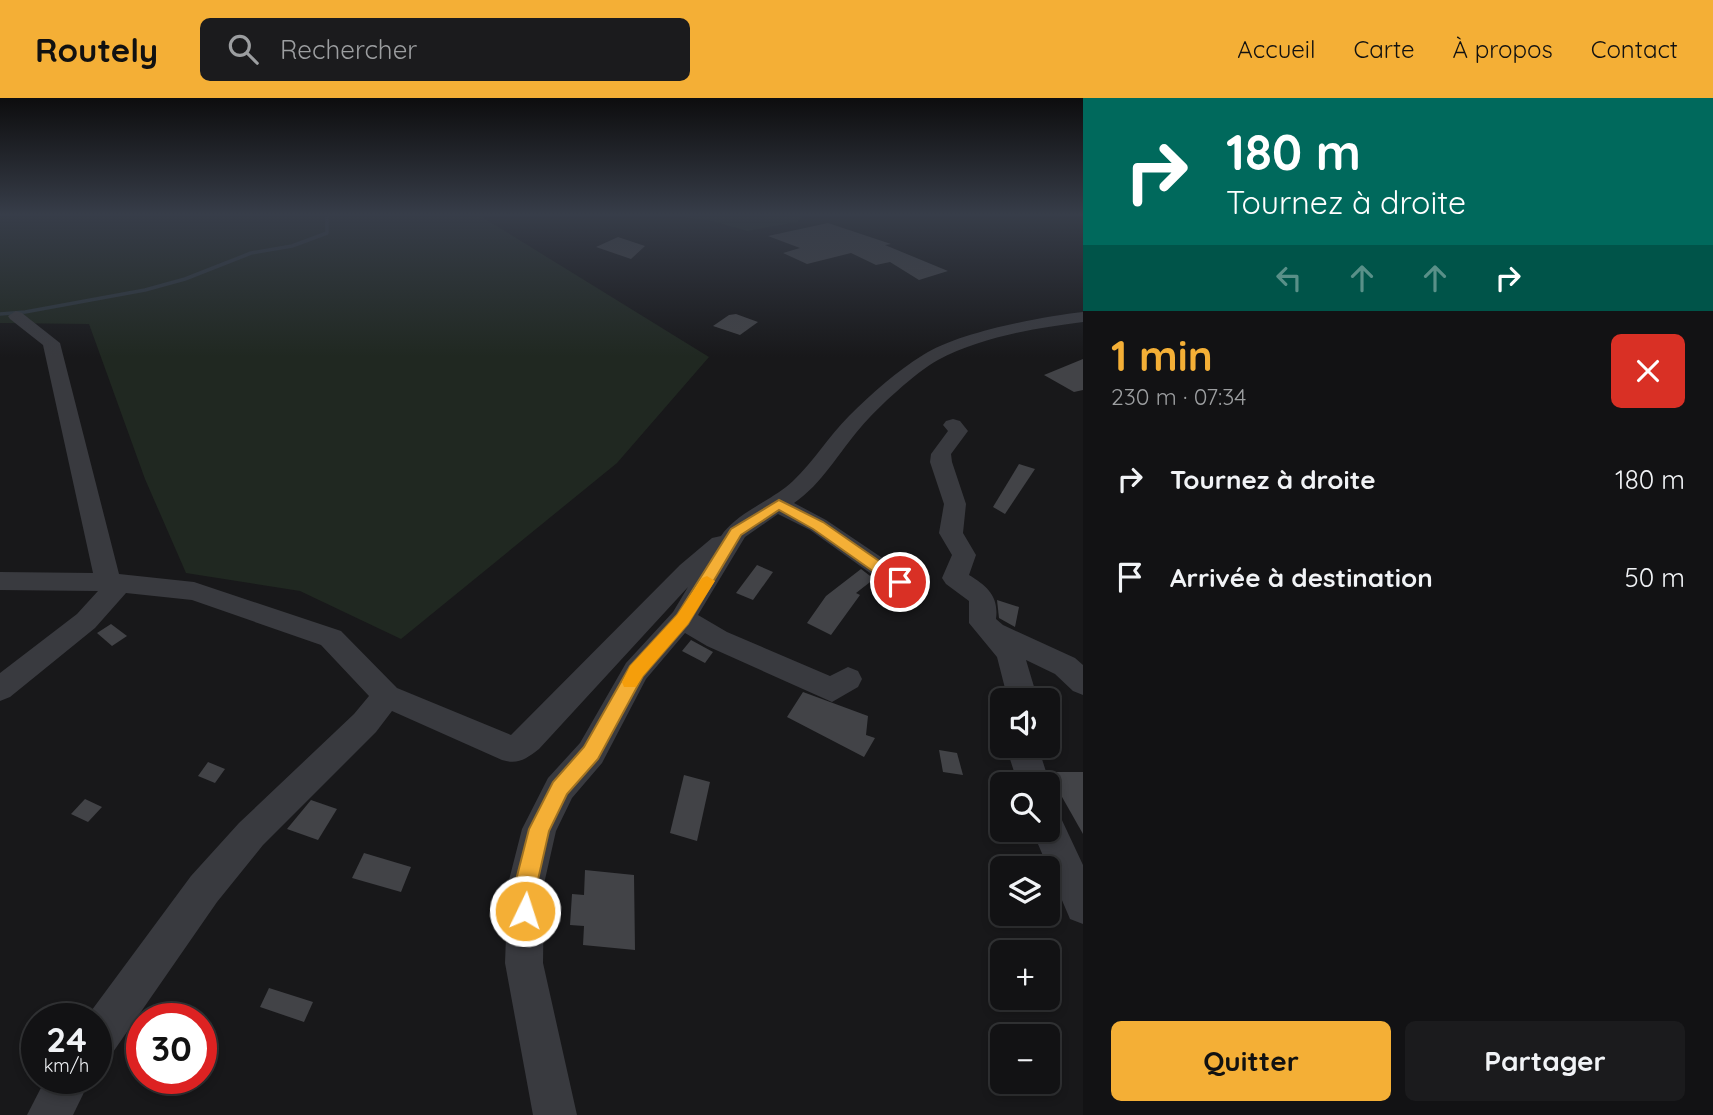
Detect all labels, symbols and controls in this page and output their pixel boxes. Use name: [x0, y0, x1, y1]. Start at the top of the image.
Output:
search box: [200, 18, 690, 81]
text: Routely: [35, 29, 158, 70]
icon: search: [224, 30, 262, 68]
text: Rechercher: [280, 33, 417, 66]
text: Accueil: [1237, 34, 1316, 64]
text: Carte: [1354, 34, 1415, 64]
text: À propos: [1453, 34, 1553, 64]
text: Contact: [1591, 34, 1678, 64]
text: 180 m: [1226, 121, 1361, 182]
icon: right: [1111, 126, 1202, 217]
text: Tournez à droite: [1226, 182, 1466, 222]
icon: left: [1270, 259, 1308, 297]
icon: ahead: [1343, 259, 1381, 297]
icon: ahead: [1416, 259, 1454, 297]
icon: right: [1489, 259, 1527, 297]
text: 1 min: [1111, 329, 1213, 382]
button: close: [1611, 334, 1685, 408]
text: 230 m · 07:34: [1111, 382, 1246, 411]
icon: right: [1111, 460, 1149, 498]
text: Tournez à droite: [1170, 463, 1375, 496]
text: 180 m: [1615, 463, 1685, 496]
pin: [870, 552, 930, 612]
icon: arrive: [1111, 558, 1149, 596]
text: Arrivée à destination: [1170, 561, 1433, 594]
text: 50 m: [1625, 561, 1685, 594]
icon: arrive: [881, 563, 919, 601]
map controls: [990, 688, 1060, 1094]
button: sound: [990, 688, 1060, 758]
button: search: [990, 772, 1060, 842]
button: layers: [990, 856, 1060, 926]
position arrow: [488, 874, 562, 948]
button: +: [990, 940, 1060, 1010]
speed limit sign: 30: [126, 1003, 217, 1094]
text: 24: [46, 1017, 87, 1061]
button: Quitter: [1111, 1021, 1391, 1101]
button: Partager: [1405, 1021, 1685, 1101]
button: −: [990, 1024, 1060, 1094]
text: km/h: [44, 1054, 89, 1077]

